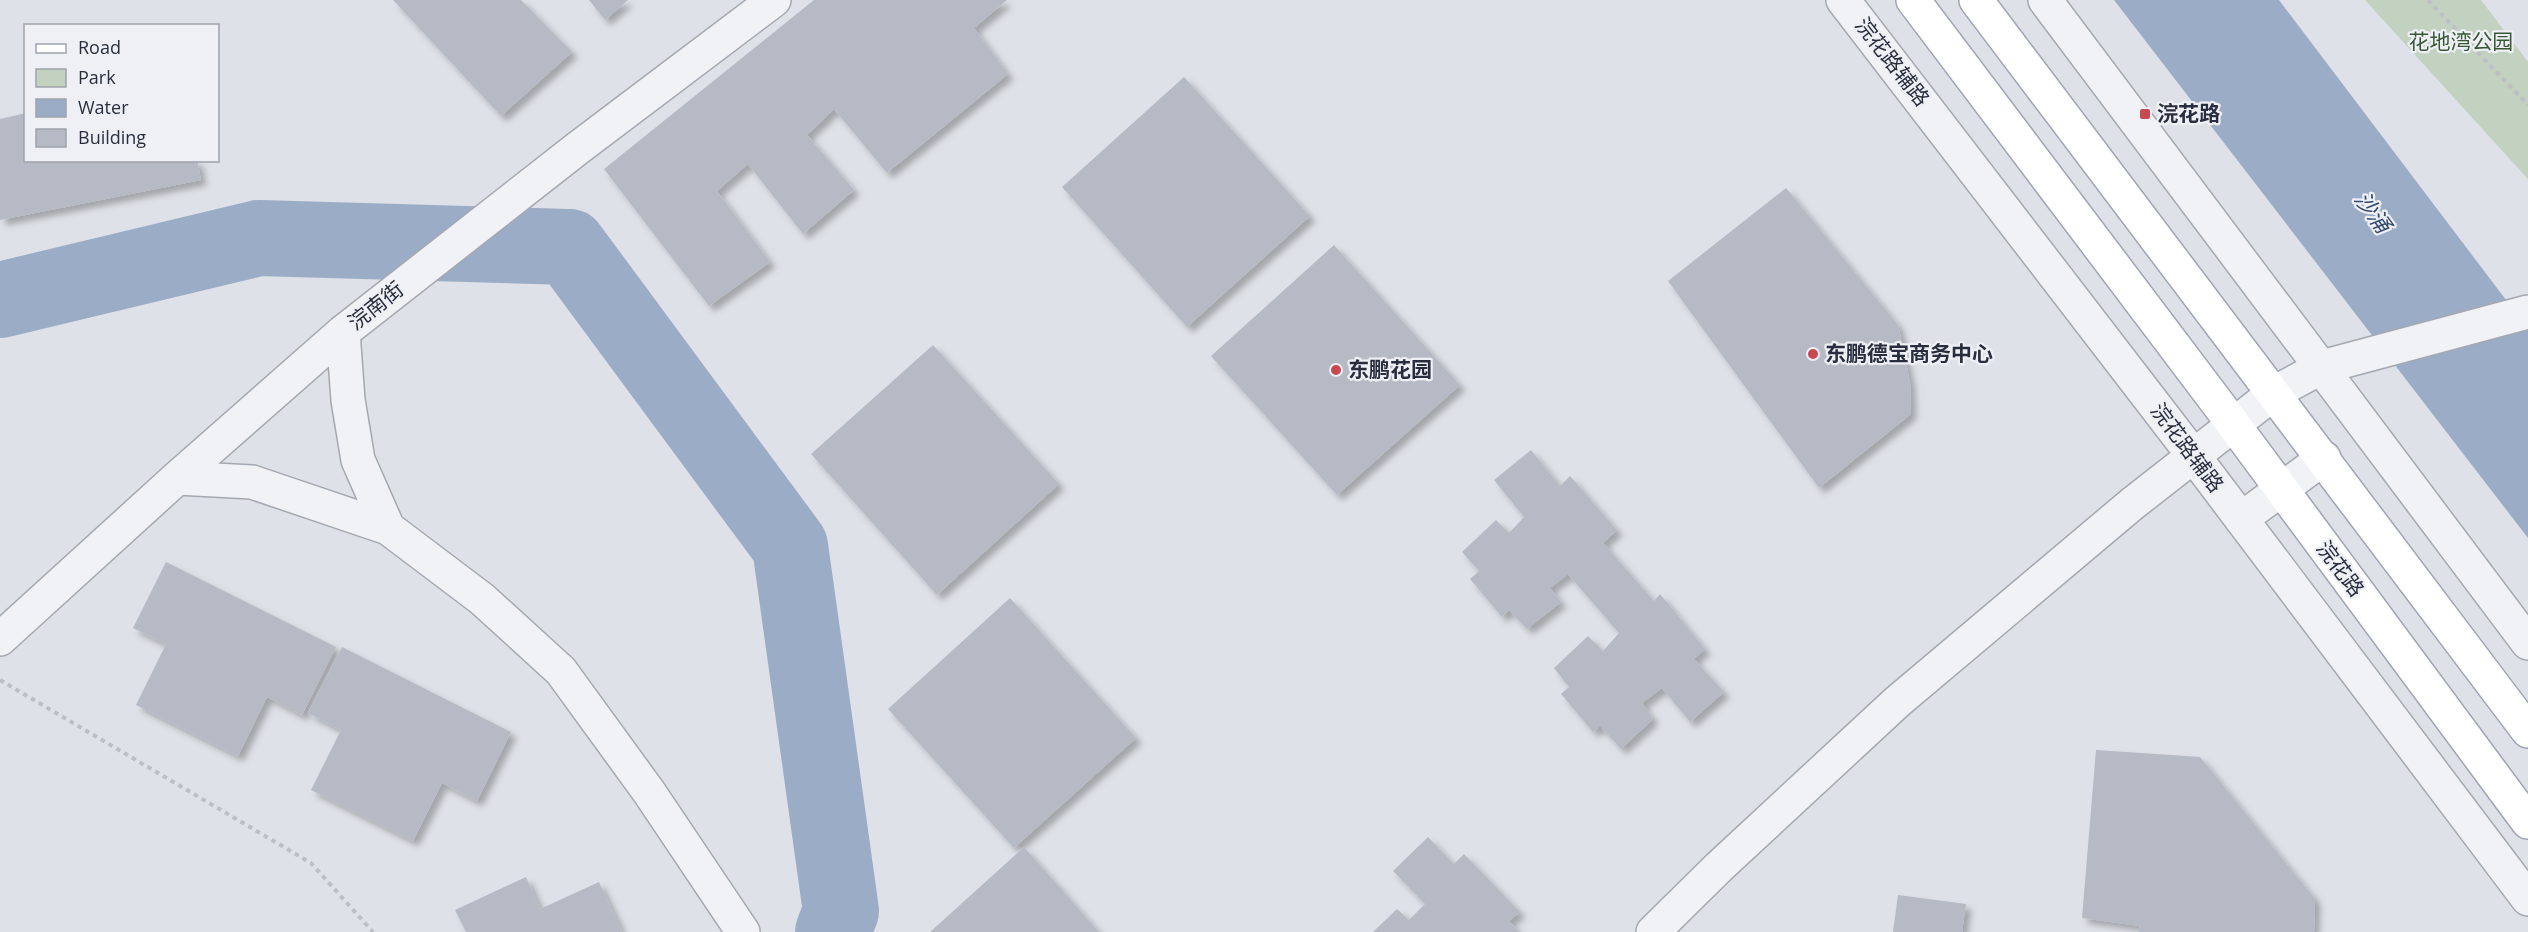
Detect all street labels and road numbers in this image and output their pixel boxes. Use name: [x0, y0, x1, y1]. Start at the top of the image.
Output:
street label: 浣花路辅路: [1849, 11, 1936, 111]
street label: 浣南街: [342, 275, 409, 336]
street label: 浣花路辅路: [2145, 397, 2231, 498]
street label: 浣花路: [2311, 535, 2371, 602]

